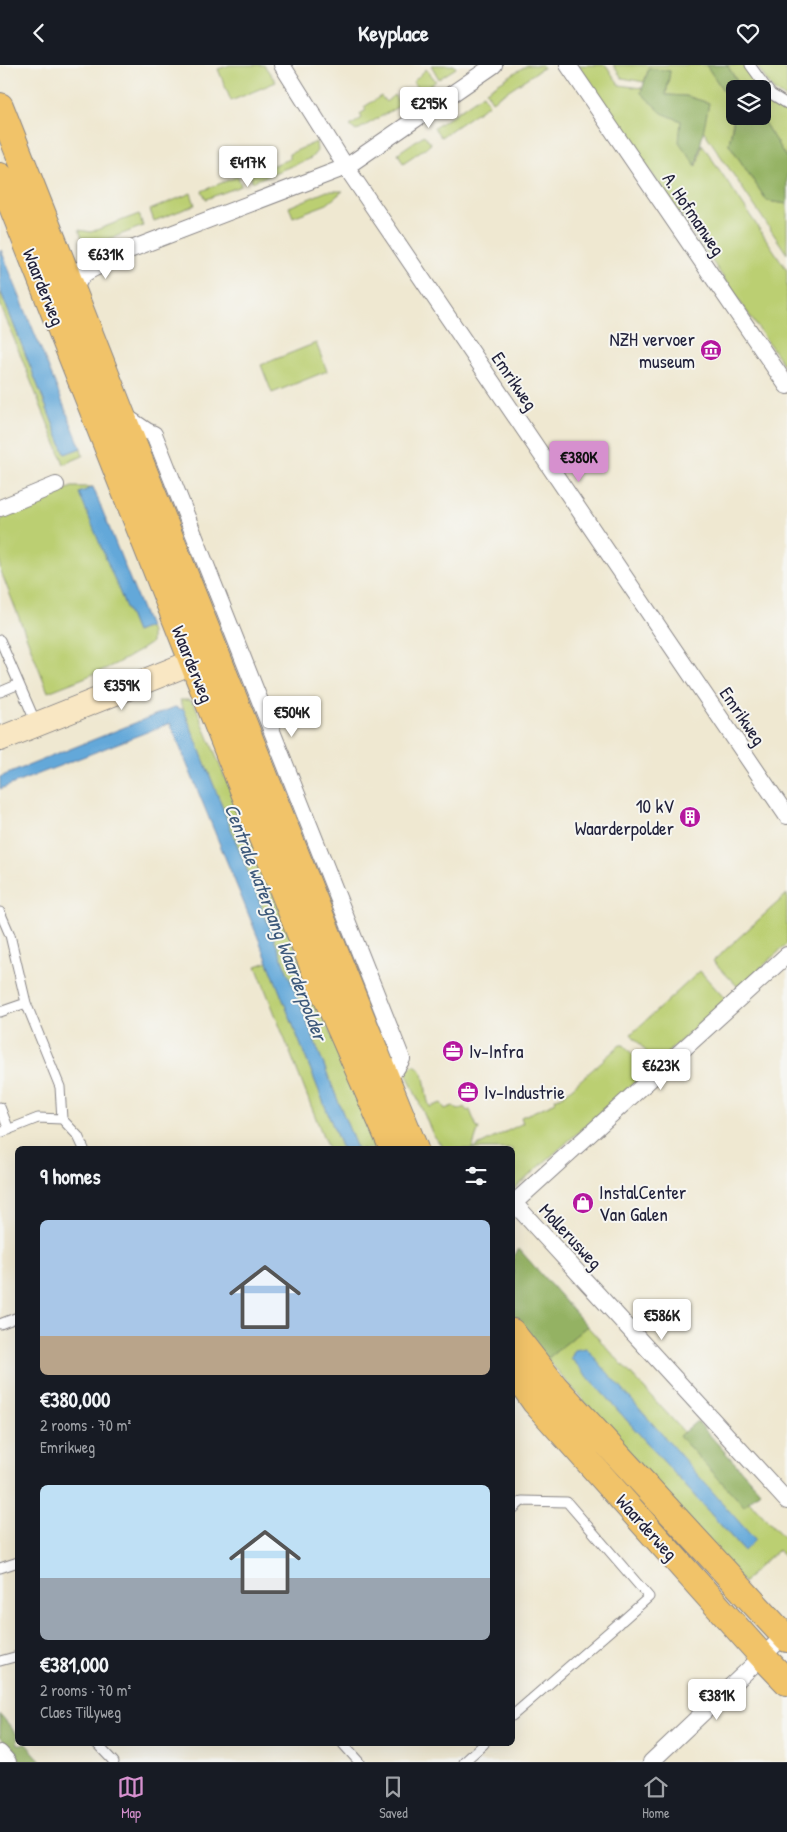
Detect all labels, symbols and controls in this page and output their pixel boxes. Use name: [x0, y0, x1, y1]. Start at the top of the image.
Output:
text: Keyplace: [358, 18, 429, 48]
icon: back: [25, 19, 53, 47]
icon: heart: [734, 19, 762, 47]
map controls: [726, 80, 771, 125]
button: layers: [726, 80, 771, 125]
pin: €295K: [394, 87, 464, 129]
text: €295K: [411, 92, 447, 114]
pin: €417K: [213, 145, 283, 188]
text: €417K: [230, 151, 266, 173]
street label: A. Hofmanweg: [657, 167, 731, 261]
pin: €631K: [71, 237, 141, 280]
text: €631K: [88, 243, 124, 265]
street label: Waarderweg: [17, 245, 71, 329]
place label: NZH vervoer museum: [609, 326, 696, 374]
museum icon: NZH vervoer museum: [699, 338, 723, 362]
street label: Emrikweg: [486, 347, 544, 415]
pin: €380K: [544, 441, 614, 483]
text: €380K: [560, 446, 598, 468]
street label: Waarderweg: [166, 622, 220, 706]
pin: €359K: [87, 669, 157, 711]
text: €359K: [104, 674, 140, 696]
street label: Emrikweg: [714, 682, 772, 750]
pin: €504K: [257, 695, 327, 738]
text: €504K: [274, 701, 310, 723]
place label: 10 kV Waarderpolder: [575, 793, 675, 841]
water label: Centrale watergang Waarderpolder: [218, 799, 335, 1047]
building icon: 10 kV Waarderpolder: [678, 805, 702, 829]
place label: Iv-Infra: [469, 1038, 524, 1064]
office icon: Iv-Infra: [441, 1039, 465, 1063]
pin: €623K: [626, 1049, 696, 1091]
text: €623K: [642, 1054, 680, 1076]
place label: Iv-Industrie: [484, 1079, 565, 1105]
office icon: Iv-Industrie: [456, 1080, 480, 1104]
text: 9 homes: [40, 1162, 101, 1191]
icon: filters: [462, 1162, 490, 1190]
place label: InstalCenter Van Galen: [599, 1179, 687, 1227]
shop icon: InstalCenter Van Galen: [571, 1191, 595, 1215]
street label: Mollerusweg: [534, 1197, 608, 1275]
icon: home: [220, 1252, 310, 1342]
pin: €586K: [627, 1299, 697, 1341]
text: €586K: [644, 1304, 680, 1326]
text: €380,000: [40, 1385, 110, 1414]
text: 2 rooms · 70 m²: [40, 1414, 131, 1436]
text: Emrikweg: [40, 1436, 95, 1458]
street label: Waarderweg: [610, 1488, 684, 1566]
icon: home: [220, 1517, 310, 1607]
text: €381,000: [40, 1650, 109, 1679]
text: 2 rooms · 70 m²: [40, 1679, 131, 1701]
pin: €381K: [682, 1679, 752, 1721]
text: €381K: [699, 1684, 735, 1706]
text: Claes Tillyweg: [40, 1701, 121, 1723]
tab: Map: [117, 1773, 145, 1822]
tab: Saved: [379, 1773, 408, 1822]
tab: Home: [642, 1773, 670, 1822]

